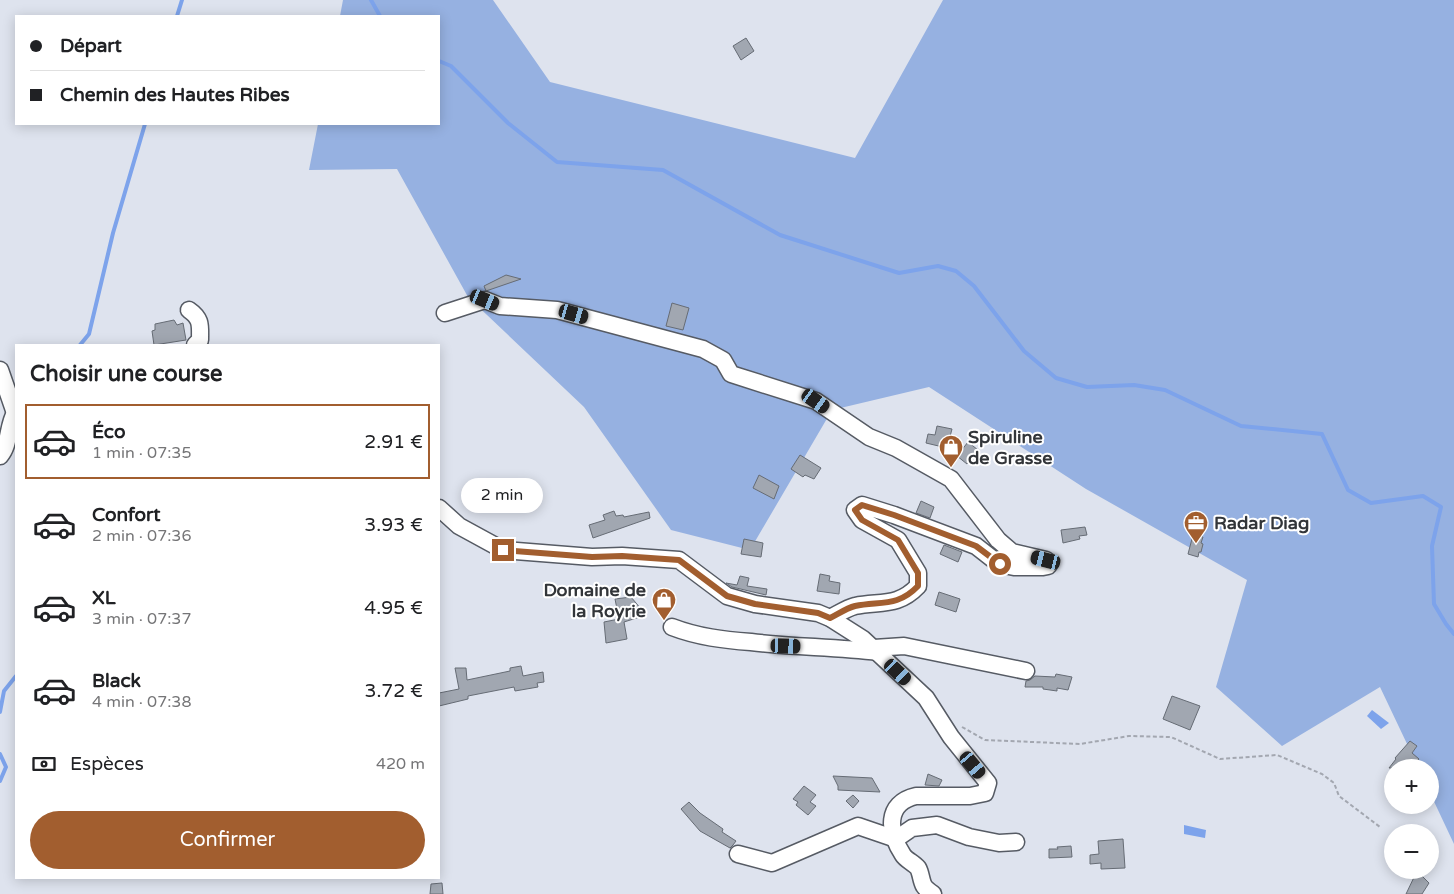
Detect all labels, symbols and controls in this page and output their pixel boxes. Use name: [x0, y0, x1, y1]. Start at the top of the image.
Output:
text: Départ: [60, 35, 122, 57]
text: Chemin des Hautes Ribes: [60, 84, 290, 106]
car: [468, 287, 501, 313]
car: [557, 303, 590, 325]
text: Choisir une course: [30, 361, 223, 387]
car: [799, 386, 832, 416]
icon: car: [32, 419, 77, 464]
text: Éco: [92, 421, 125, 443]
place label: Spiruline de Grasse: [968, 426, 1052, 469]
text: 2.91 €: [364, 431, 423, 453]
shop icon: Spiruline de Grasse: [938, 434, 964, 468]
text: 1 min · 07:35: [92, 443, 191, 463]
callout: 2 min: [462, 478, 544, 512]
text: 2 min: [481, 485, 523, 505]
icon: car: [32, 502, 77, 547]
text: Confort: [92, 504, 161, 526]
office icon: Radar Diag: [1183, 510, 1209, 544]
place label: Radar Diag: [1214, 512, 1309, 534]
text: 3.93 €: [364, 514, 423, 536]
text: 2 min · 07:36: [92, 526, 191, 546]
route end: [492, 539, 514, 561]
car: [1029, 549, 1062, 571]
route start: [989, 553, 1011, 575]
place label: Domaine de la Royrie: [543, 579, 646, 622]
icon: car: [32, 585, 77, 630]
text: XL: [92, 587, 116, 609]
shop icon: Domaine de la Royrie: [651, 587, 677, 621]
text: 4.95 €: [364, 597, 423, 619]
text: 3 min · 07:37: [92, 609, 191, 629]
car: [770, 638, 801, 654]
car: [881, 656, 914, 688]
icon: car: [32, 668, 77, 713]
text: Black: [92, 670, 141, 692]
text: 3.72 €: [365, 680, 423, 702]
text: 4 min · 07:38: [92, 692, 191, 712]
car: [957, 749, 988, 781]
icon: cash: [30, 750, 58, 778]
text: Espèces: [70, 753, 144, 775]
text: 420 m: [376, 754, 425, 774]
map controls: [1384, 759, 1439, 879]
button: +: [1384, 759, 1439, 814]
button: Confirmer: [30, 811, 425, 869]
button: −: [1384, 824, 1439, 879]

